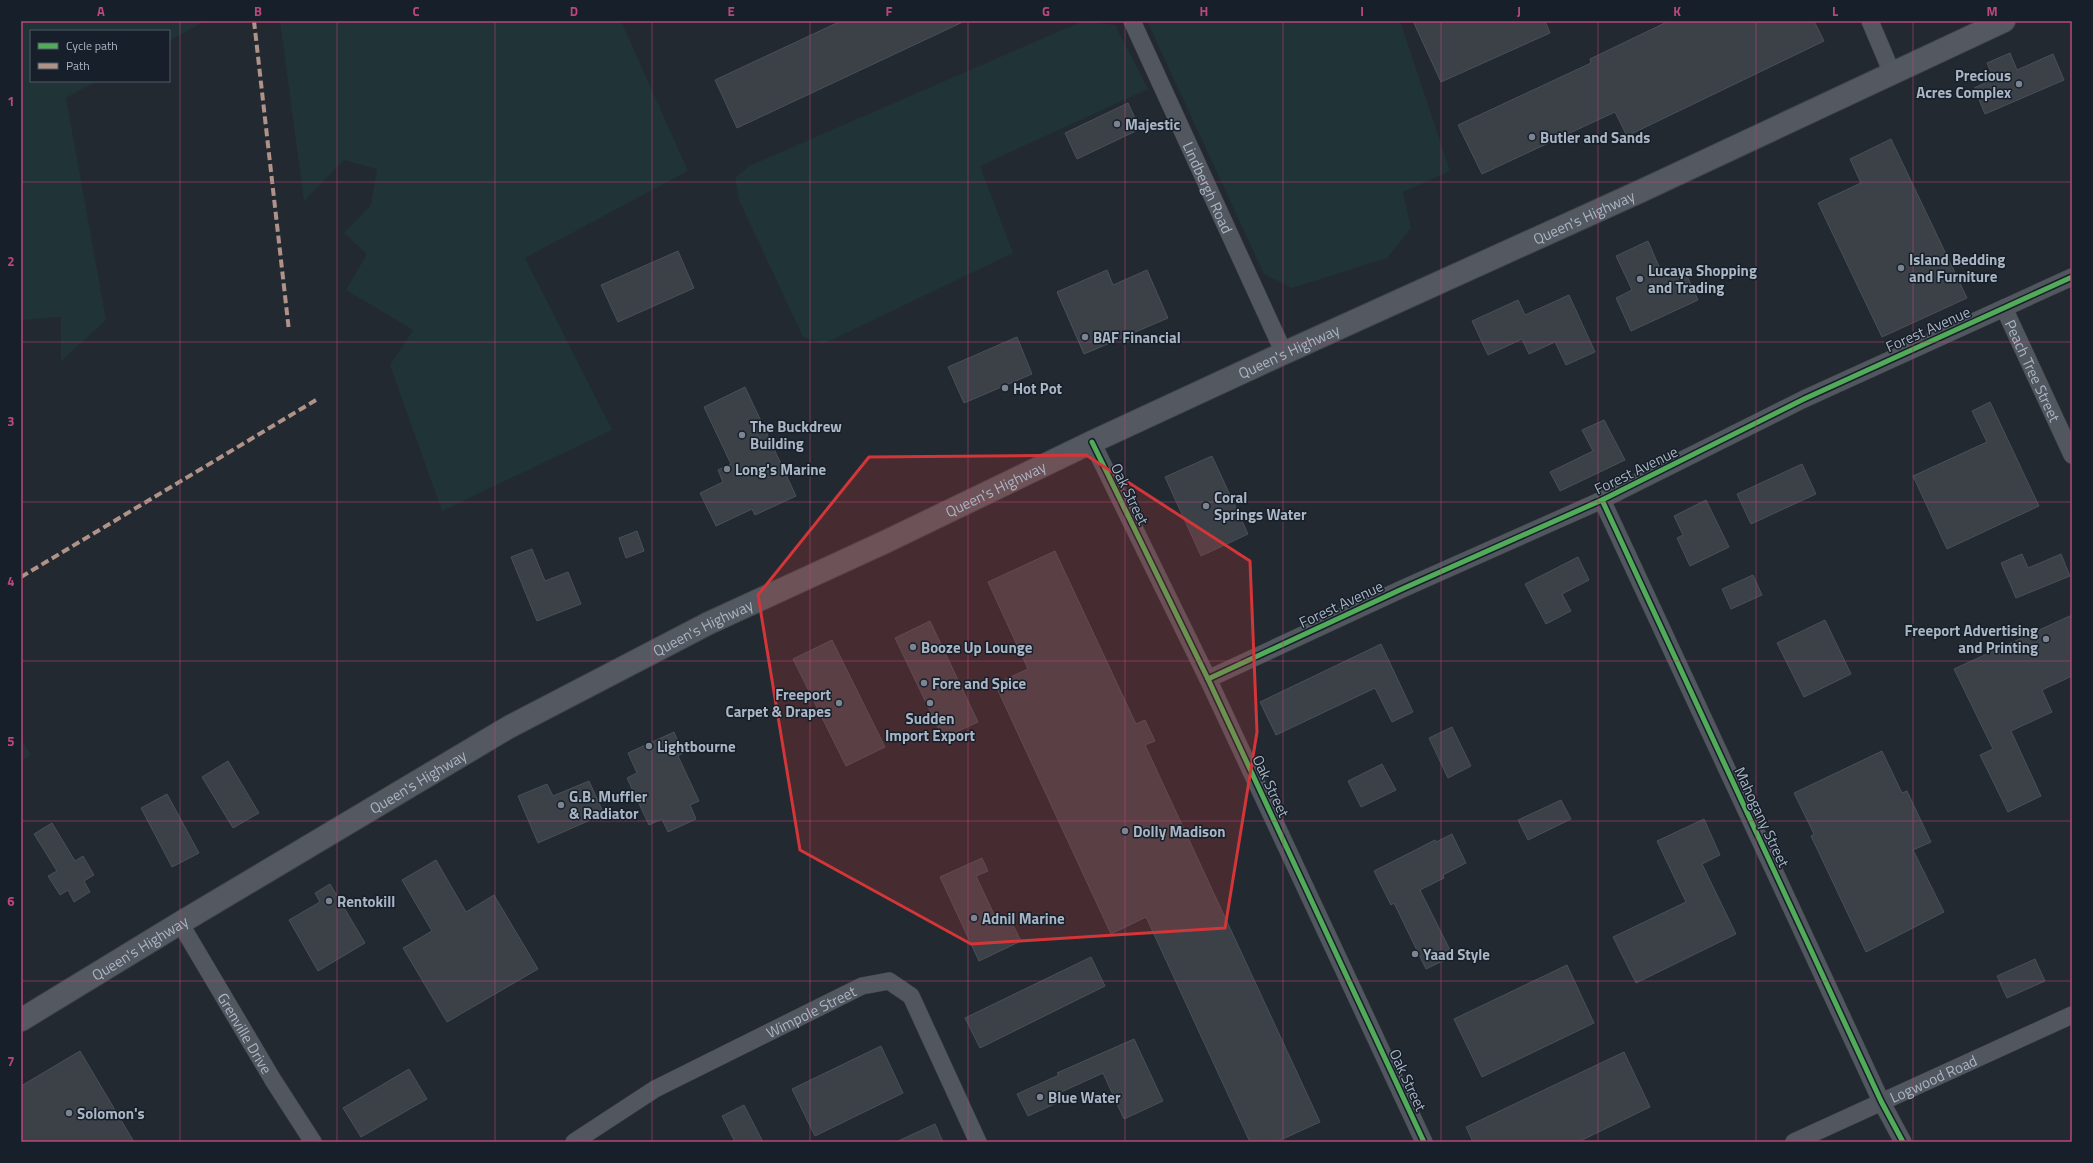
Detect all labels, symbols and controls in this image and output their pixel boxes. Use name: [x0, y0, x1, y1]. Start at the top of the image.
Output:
text: A: [97, 1, 105, 21]
text: B: [254, 1, 262, 21]
text: C: [412, 1, 420, 21]
text: D: [570, 1, 578, 21]
text: E: [727, 1, 735, 21]
text: F: [886, 1, 893, 21]
text: G: [1042, 1, 1050, 21]
text: H: [1200, 1, 1208, 21]
text: I: [1360, 1, 1364, 21]
text: J: [1517, 1, 1521, 21]
text: K: [1673, 1, 1681, 21]
text: L: [1832, 1, 1838, 21]
text: M: [1986, 1, 1998, 21]
legend: [30, 30, 170, 82]
text: Cycle path: [66, 36, 118, 55]
text: Path: [66, 56, 90, 75]
place label: Precious Acres Complex: [1916, 64, 2011, 104]
marker: Precious Acres Complex: [2014, 79, 2024, 89]
text: 1: [7, 91, 15, 111]
place label: Majestic: [1125, 113, 1180, 136]
marker: Majestic: [1112, 119, 1122, 129]
place label: Butler and Sands: [1540, 126, 1650, 149]
marker: Butler and Sands: [1527, 132, 1537, 142]
street label: Lindbergh Road: [1177, 138, 1239, 237]
street label: Queen's Highway: [1529, 184, 1638, 250]
place label: Island Bedding and Furniture: [1909, 248, 2005, 288]
text: 2: [7, 251, 15, 271]
place label: Lucaya Shopping and Trading: [1648, 259, 1757, 299]
marker: Island Bedding and Furniture: [1896, 263, 1906, 273]
marker: Lucaya Shopping and Trading: [1635, 274, 1645, 284]
street label: Forest Avenue: [1882, 300, 1974, 358]
street label: Peach Tree Street: [1999, 316, 2067, 426]
street label: Queen's Highway: [1234, 318, 1343, 384]
place label: BAF Financial: [1093, 326, 1181, 349]
marker: BAF Financial: [1080, 332, 1090, 342]
place label: Hot Pot: [1013, 377, 1063, 400]
marker: Hot Pot: [1000, 383, 1010, 393]
text: 3: [7, 411, 15, 431]
place label: The Buckdrew Building: [750, 415, 842, 455]
marker: The Buckdrew Building: [737, 430, 747, 440]
street label: Forest Avenue: [1590, 440, 1682, 500]
street label: Queen's Highway: [941, 454, 1050, 523]
place label: Long's Marine: [735, 458, 827, 481]
street label: Oak Street: [1105, 459, 1155, 530]
marker: Long's Marine: [722, 464, 732, 474]
place label: Coral Springs Water: [1214, 486, 1307, 526]
marker: Coral Springs Water: [1201, 501, 1211, 511]
text: 4: [7, 571, 15, 591]
street label: Forest Avenue: [1295, 574, 1387, 634]
street label: Queen's Highway: [648, 593, 757, 662]
place label: Freeport Advertising and Printing: [1905, 619, 2038, 659]
marker: Freeport Advertising and Printing: [2041, 634, 2051, 644]
place label: Booze Up Lounge: [921, 636, 1033, 659]
marker: Booze Up Lounge: [908, 642, 918, 652]
place label: Fore and Spice: [932, 672, 1027, 695]
marker: Fore and Spice: [919, 678, 929, 688]
place label: Freeport Carpet & Drapes: [726, 683, 832, 723]
marker: Freeport Carpet & Drapes: [834, 698, 844, 708]
marker: Sudden Import Export: [925, 698, 935, 708]
place label: Sudden Import Export: [885, 707, 976, 747]
text: 5: [7, 731, 15, 751]
place label: Lightbourne: [657, 735, 736, 758]
marker: Lightbourne: [644, 741, 654, 751]
street label: Queen's Highway: [365, 743, 471, 819]
street label: Oak Street: [1247, 751, 1296, 822]
street label: Mahogany Street: [1729, 763, 1796, 872]
place label: G.B. Muffler & Radiator: [569, 785, 648, 825]
marker: G.B. Muffler & Radiator: [556, 800, 566, 810]
place label: Dolly Madison: [1133, 820, 1225, 843]
marker: Dolly Madison: [1120, 826, 1130, 836]
place label: Rentokill: [337, 890, 395, 913]
text: 6: [7, 891, 15, 911]
marker: Rentokill: [324, 896, 334, 906]
place label: Adnil Marine: [982, 907, 1065, 930]
street label: Queen's Highway: [87, 909, 192, 986]
marker: Adnil Marine: [969, 913, 979, 923]
place label: Yaad Style: [1423, 943, 1490, 966]
marker: Yaad Style: [1410, 949, 1420, 959]
street label: Wimpole Street: [762, 979, 861, 1044]
street label: Grenville Drive: [212, 988, 278, 1078]
street label: Oak Street: [1384, 1045, 1433, 1116]
street label: Logwood Road: [1886, 1048, 1981, 1108]
text: 7: [7, 1051, 15, 1071]
place label: Blue Water: [1048, 1086, 1121, 1109]
marker: Blue Water: [1035, 1092, 1045, 1102]
place label: Solomon's: [77, 1102, 145, 1125]
marker: Solomon's: [64, 1108, 74, 1118]

